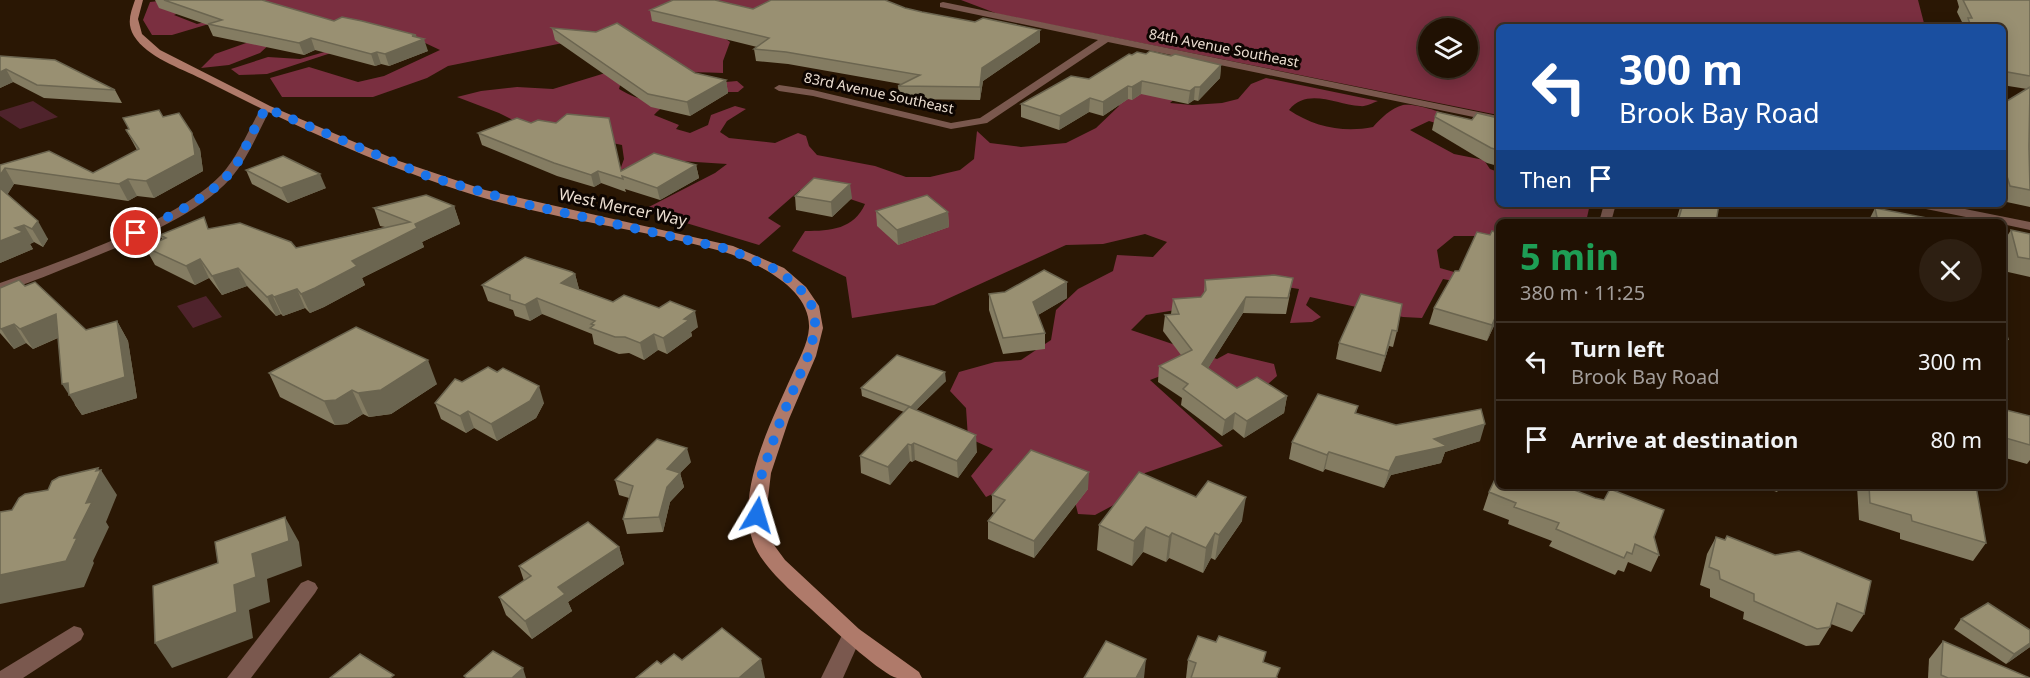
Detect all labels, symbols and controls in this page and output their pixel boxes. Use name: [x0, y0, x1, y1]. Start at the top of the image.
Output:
map controls: [1418, 18, 1478, 78]
button: layers: [1418, 18, 1478, 78]
street label: 84th Avenue Southeast: [1148, 24, 1301, 71]
text: 300 m: [1619, 40, 1743, 97]
icon: left: [1520, 48, 1598, 126]
street label: 83rd Avenue Southeast: [802, 67, 956, 118]
text: Brook Bay Road: [1619, 94, 1820, 131]
icon: arrive: [1584, 162, 1617, 195]
text: Then: [1520, 164, 1572, 194]
street label: West Mercer Way: [557, 183, 690, 231]
pin: [110, 207, 161, 258]
icon: arrive: [119, 216, 152, 249]
text: 5 min: [1520, 232, 1619, 281]
button: close: [1919, 239, 1982, 302]
text: 380 m · 11:25: [1520, 279, 1645, 306]
text: Turn left: [1571, 333, 1665, 363]
icon: left: [1520, 345, 1553, 378]
text: 300 m: [1918, 346, 1982, 376]
text: Brook Bay Road: [1571, 363, 1720, 390]
icon: arrive: [1520, 423, 1553, 456]
text: Arrive at destination: [1571, 424, 1798, 454]
text: 80 m: [1931, 424, 1982, 454]
position arrow: [725, 483, 789, 547]

